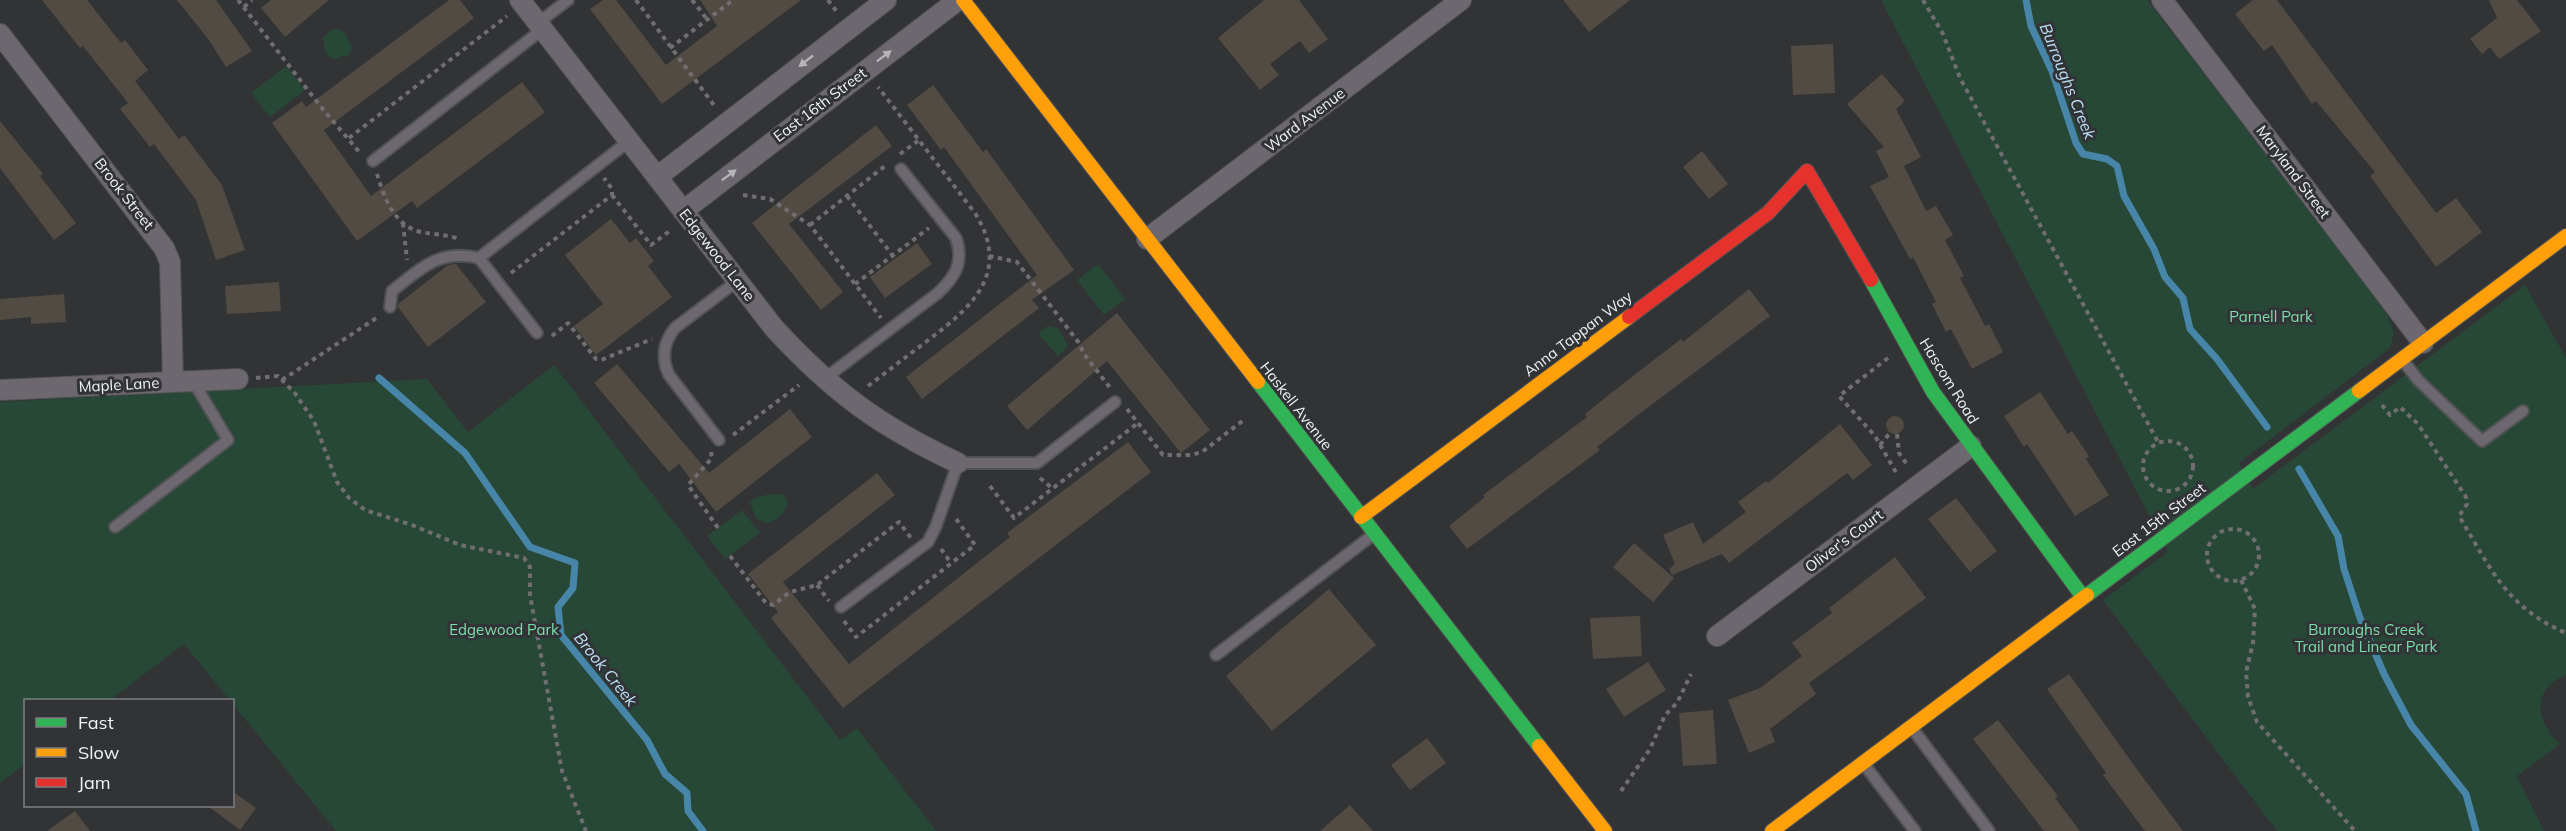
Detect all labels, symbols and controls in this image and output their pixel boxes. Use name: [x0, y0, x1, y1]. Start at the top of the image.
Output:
water label: Burroughs Creek: [2036, 20, 2101, 143]
one-way arrow: [876, 50, 892, 63]
one-way arrow: [798, 55, 814, 68]
street label: East 16th Street: [769, 63, 870, 146]
street label: Ward Avenue: [1261, 83, 1348, 156]
street label: Maryland Street: [2252, 121, 2335, 222]
street label: Brook Street: [90, 154, 158, 233]
one-way arrow: [721, 168, 737, 181]
street label: Edgewood Lane: [675, 205, 759, 305]
street label: Anna Tappan Way: [1520, 287, 1636, 381]
park label: Parnell Park: [2229, 307, 2313, 326]
street label: Hascom Road: [1915, 334, 1983, 427]
street label: Haskell Avenue: [1256, 358, 1337, 454]
street label: Maple Lane: [78, 373, 160, 396]
street label: East 15th Street: [2108, 478, 2209, 561]
street label: Oliver's Court: [1801, 505, 1887, 576]
park label: Edgewood Park: [449, 620, 559, 639]
park label: Burroughs Creek Trail and Linear Park: [2295, 620, 2438, 656]
water label: Brook Creek: [570, 628, 642, 711]
legend: [24, 699, 234, 807]
text: Fast: [78, 711, 114, 734]
text: Slow: [78, 741, 120, 764]
text: Jam: [78, 771, 111, 794]

